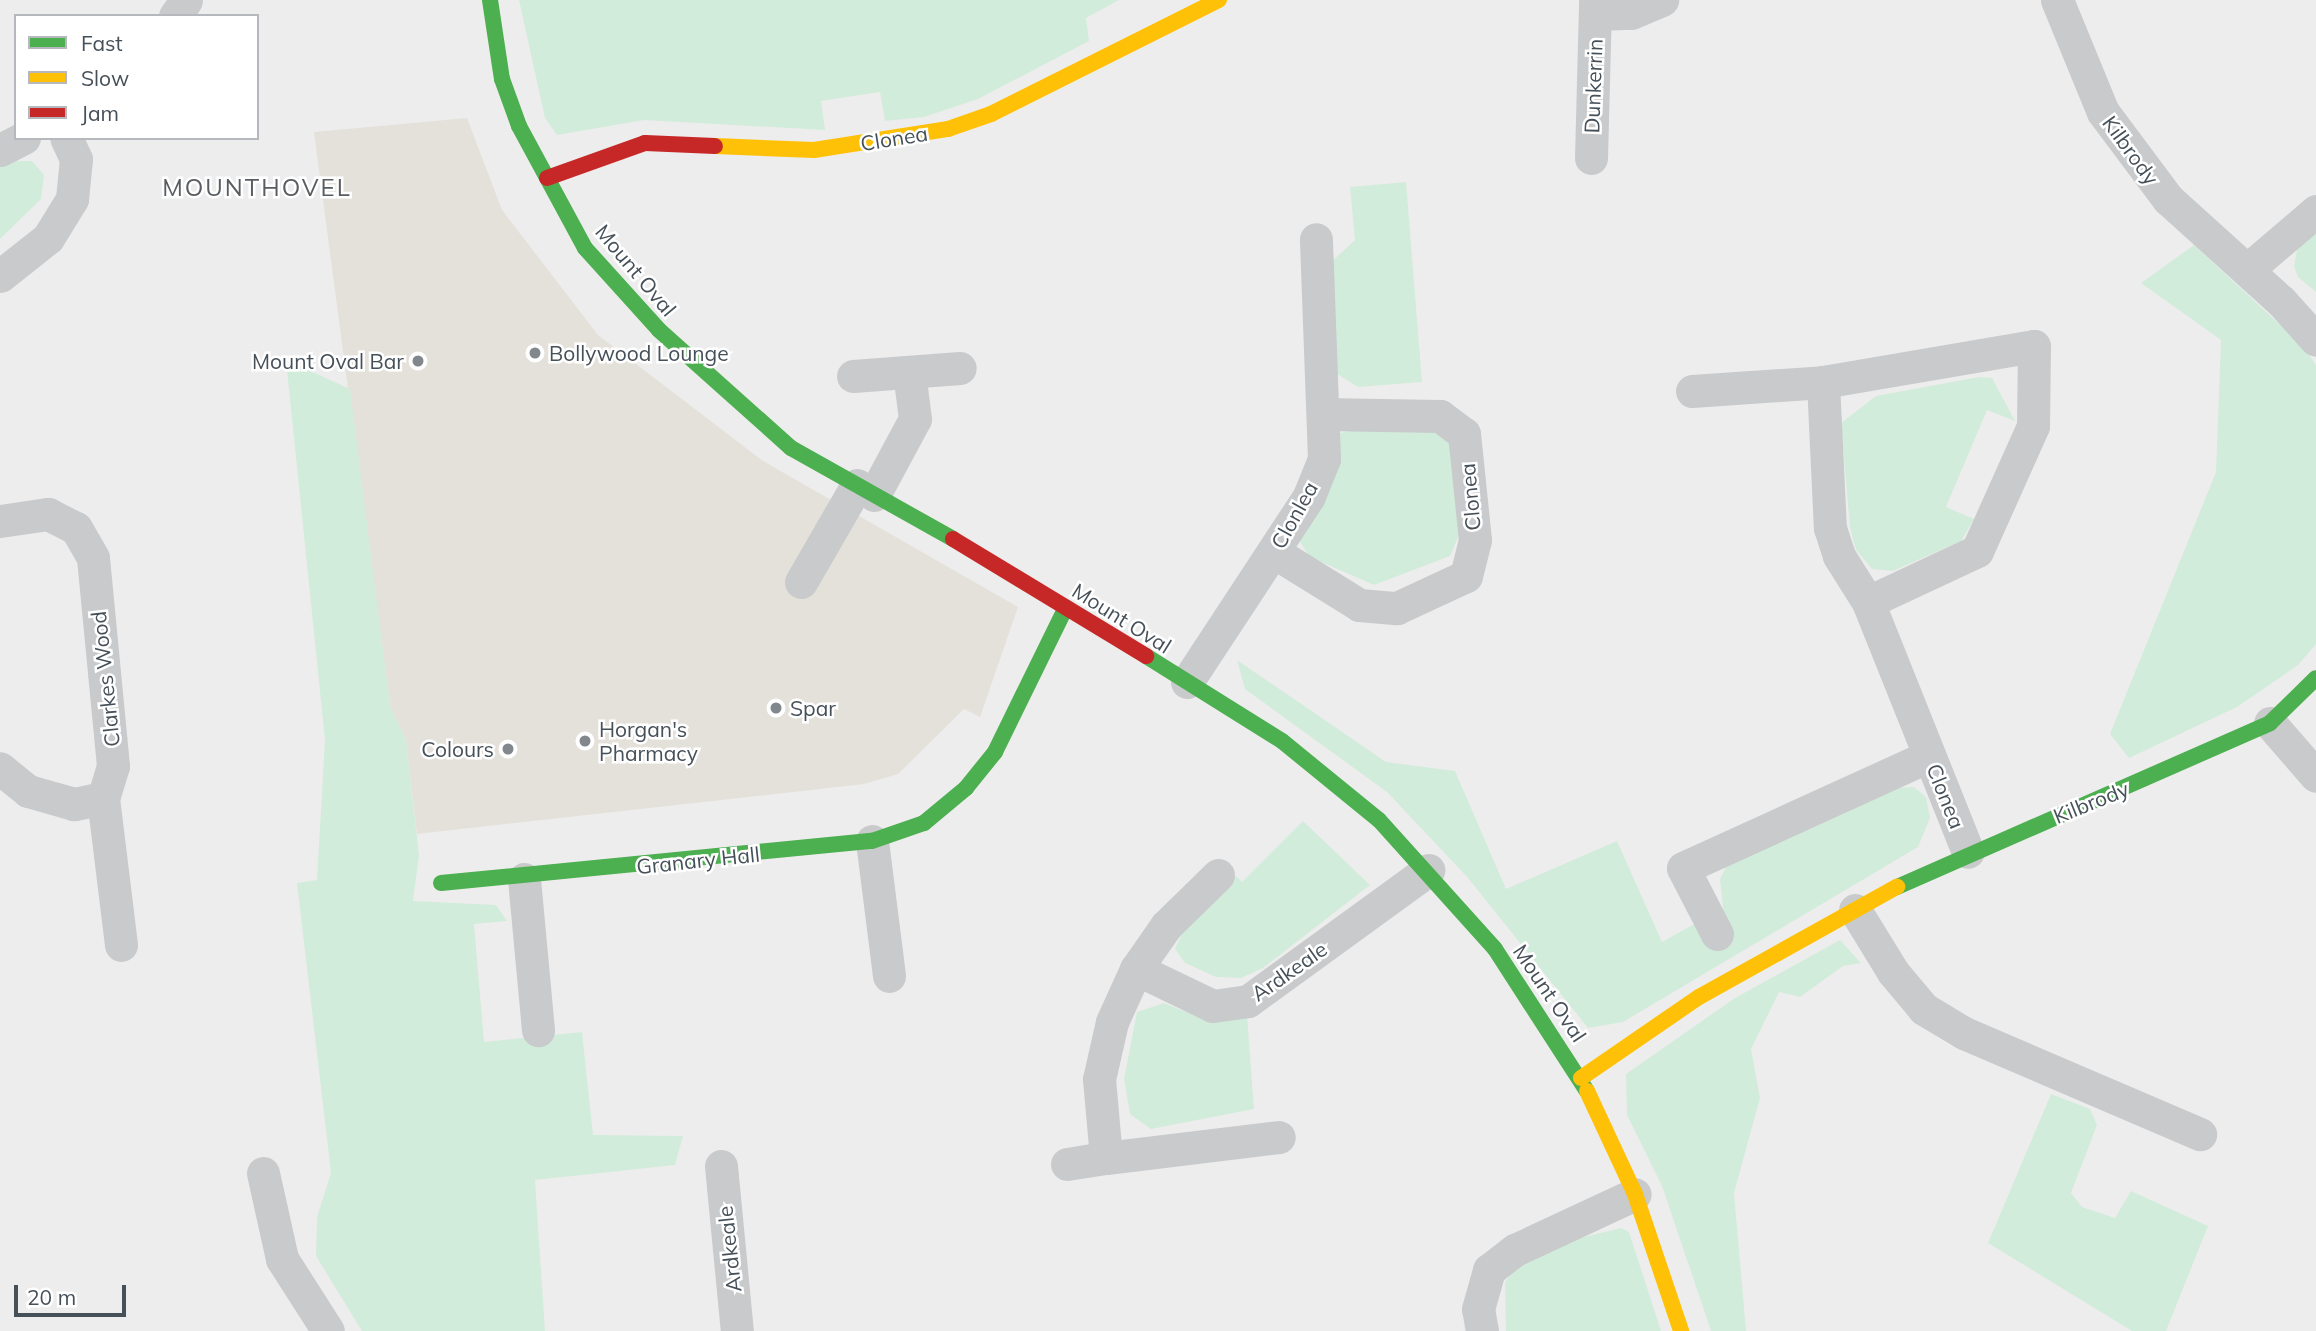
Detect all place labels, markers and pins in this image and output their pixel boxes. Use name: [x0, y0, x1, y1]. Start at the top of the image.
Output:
place label: Bollywood Lounge: [549, 340, 729, 366]
marker: Bollywood Lounge: [527, 345, 543, 361]
place label: Mount Oval Bar: [252, 348, 404, 374]
marker: Mount Oval Bar: [410, 353, 426, 369]
place label: Spar: [790, 695, 836, 721]
marker: Spar: [768, 700, 784, 716]
place label: Horgan's Pharmacy: [599, 716, 698, 766]
marker: Horgan's Pharmacy: [577, 733, 593, 749]
place label: Colours: [421, 736, 494, 762]
marker: Colours: [500, 741, 516, 757]

